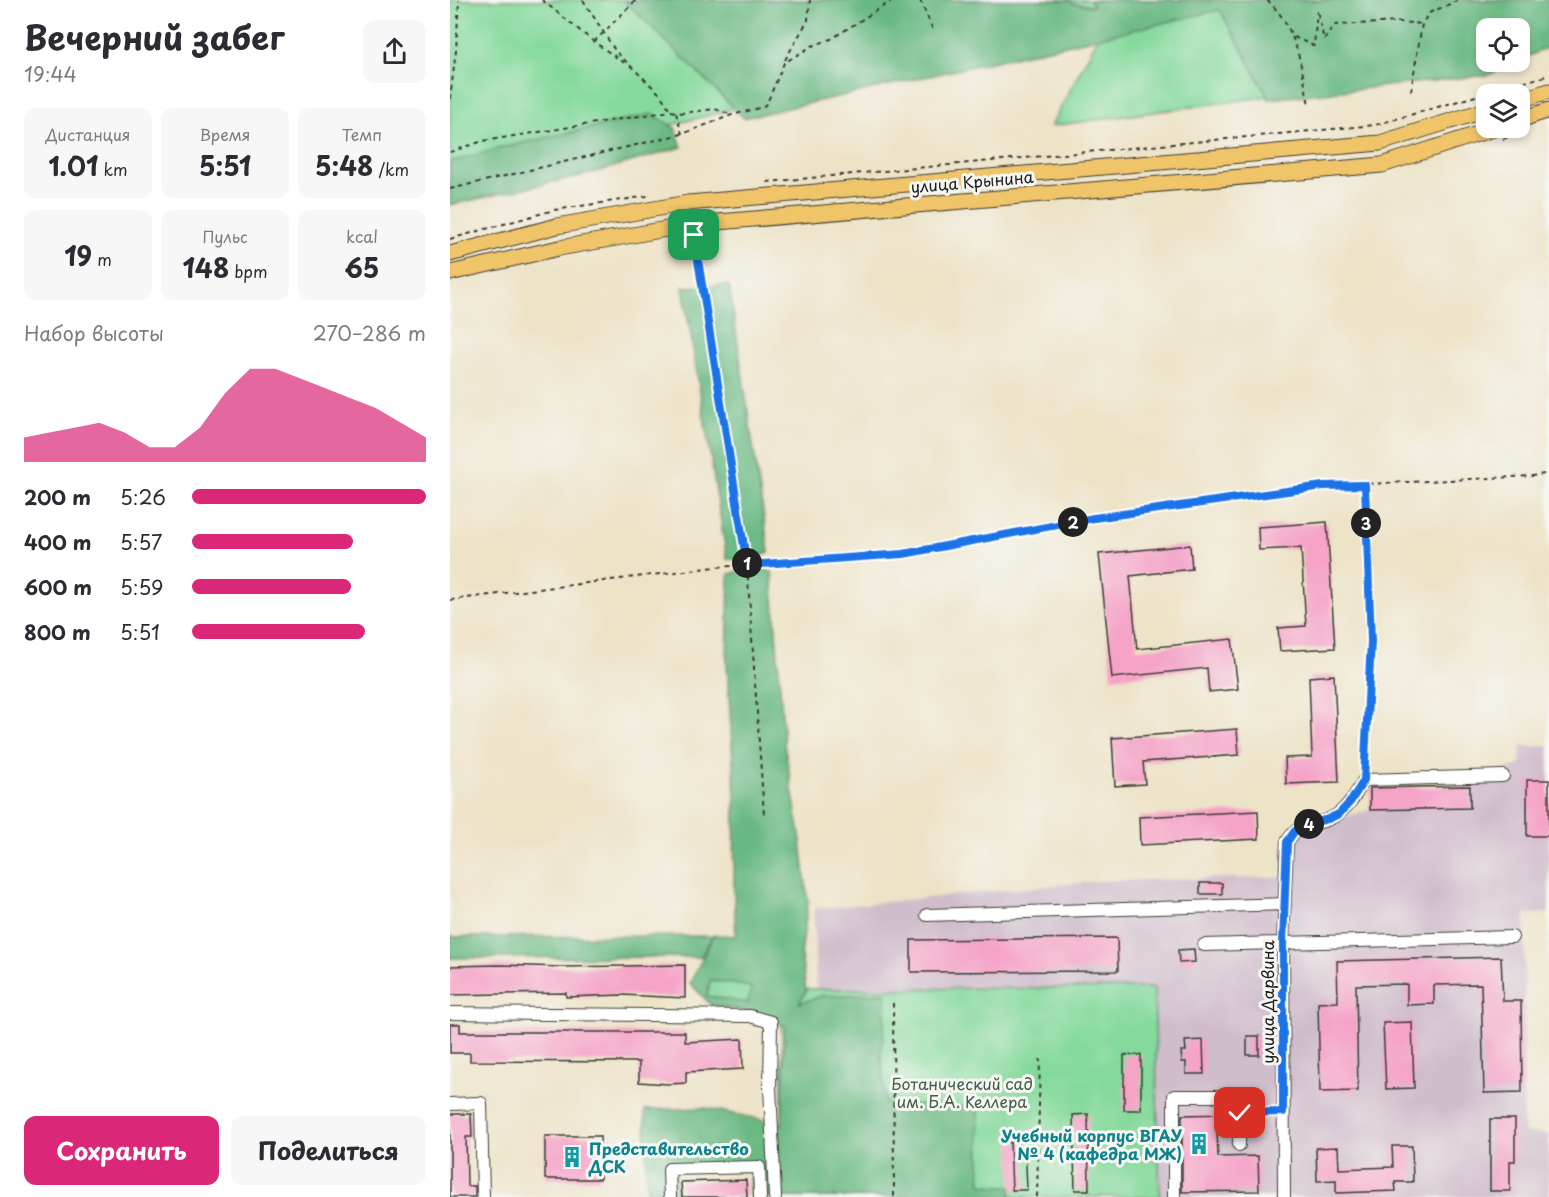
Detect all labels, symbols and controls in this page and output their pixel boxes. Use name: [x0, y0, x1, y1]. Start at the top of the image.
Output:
text: Вечерний забег: [24, 11, 284, 61]
map controls: [1476, 18, 1530, 138]
button: locate: [1476, 18, 1530, 72]
button: share: [363, 20, 426, 83]
text: 19:44: [24, 59, 77, 89]
button: layers: [1476, 84, 1530, 138]
text: Дистанция: [46, 122, 130, 146]
text: Время: [199, 122, 251, 146]
text: Темп: [342, 122, 382, 146]
text: 1.01: [48, 146, 98, 185]
text: 5:51: [199, 146, 251, 185]
text: 5:48: [315, 146, 373, 185]
text: km: [98, 157, 128, 181]
text: /km: [373, 157, 409, 181]
street label: улица Крынина: [909, 164, 1035, 198]
pin: [668, 209, 719, 260]
icon: arrive: [677, 218, 710, 251]
text: Пульс: [202, 224, 248, 248]
text: kcal: [346, 224, 378, 248]
text: 19: [64, 236, 92, 275]
text: m: [92, 247, 112, 271]
text: 148: [182, 248, 229, 287]
text: 65: [345, 248, 379, 287]
text: bpm: [229, 259, 268, 283]
text: Набор высоты: [24, 318, 164, 348]
text: 270–286 m: [313, 318, 426, 348]
text: 200 m: [24, 482, 91, 512]
text: 5:26: [120, 482, 166, 512]
pin: 2: [1058, 507, 1088, 537]
pin: 3: [1351, 508, 1381, 538]
text: 2: [1067, 510, 1079, 534]
text: 3: [1361, 511, 1371, 535]
text: 400 m: [24, 527, 92, 557]
text: 5:57: [120, 527, 163, 557]
pin: 1: [732, 548, 762, 578]
text: 1: [743, 551, 751, 575]
text: 600 m: [24, 572, 92, 602]
text: 5:59: [120, 572, 164, 602]
text: 800 m: [24, 617, 91, 647]
text: 5:51: [120, 617, 160, 647]
pin: 4: [1294, 809, 1324, 839]
text: 4: [1304, 812, 1314, 836]
street label: улица Дарвина: [1255, 940, 1279, 1064]
park label: Ботанический сад им. Б.А. Келлера: [891, 1071, 1033, 1113]
pin: [1214, 1087, 1265, 1138]
icon: check: [1223, 1096, 1256, 1129]
button: Сохранить: [24, 1116, 219, 1185]
button: Поделиться: [231, 1116, 426, 1185]
place label: Учебный корпус ВГАУ № 4 (кафедра МЖ): [1001, 1123, 1182, 1165]
building icon: Учебный корпус ВГАУ № 4 (кафедра МЖ): [1187, 1132, 1211, 1156]
place label: Представительство ДСК: [588, 1136, 749, 1178]
building icon: Представительство ДСК: [560, 1145, 584, 1169]

